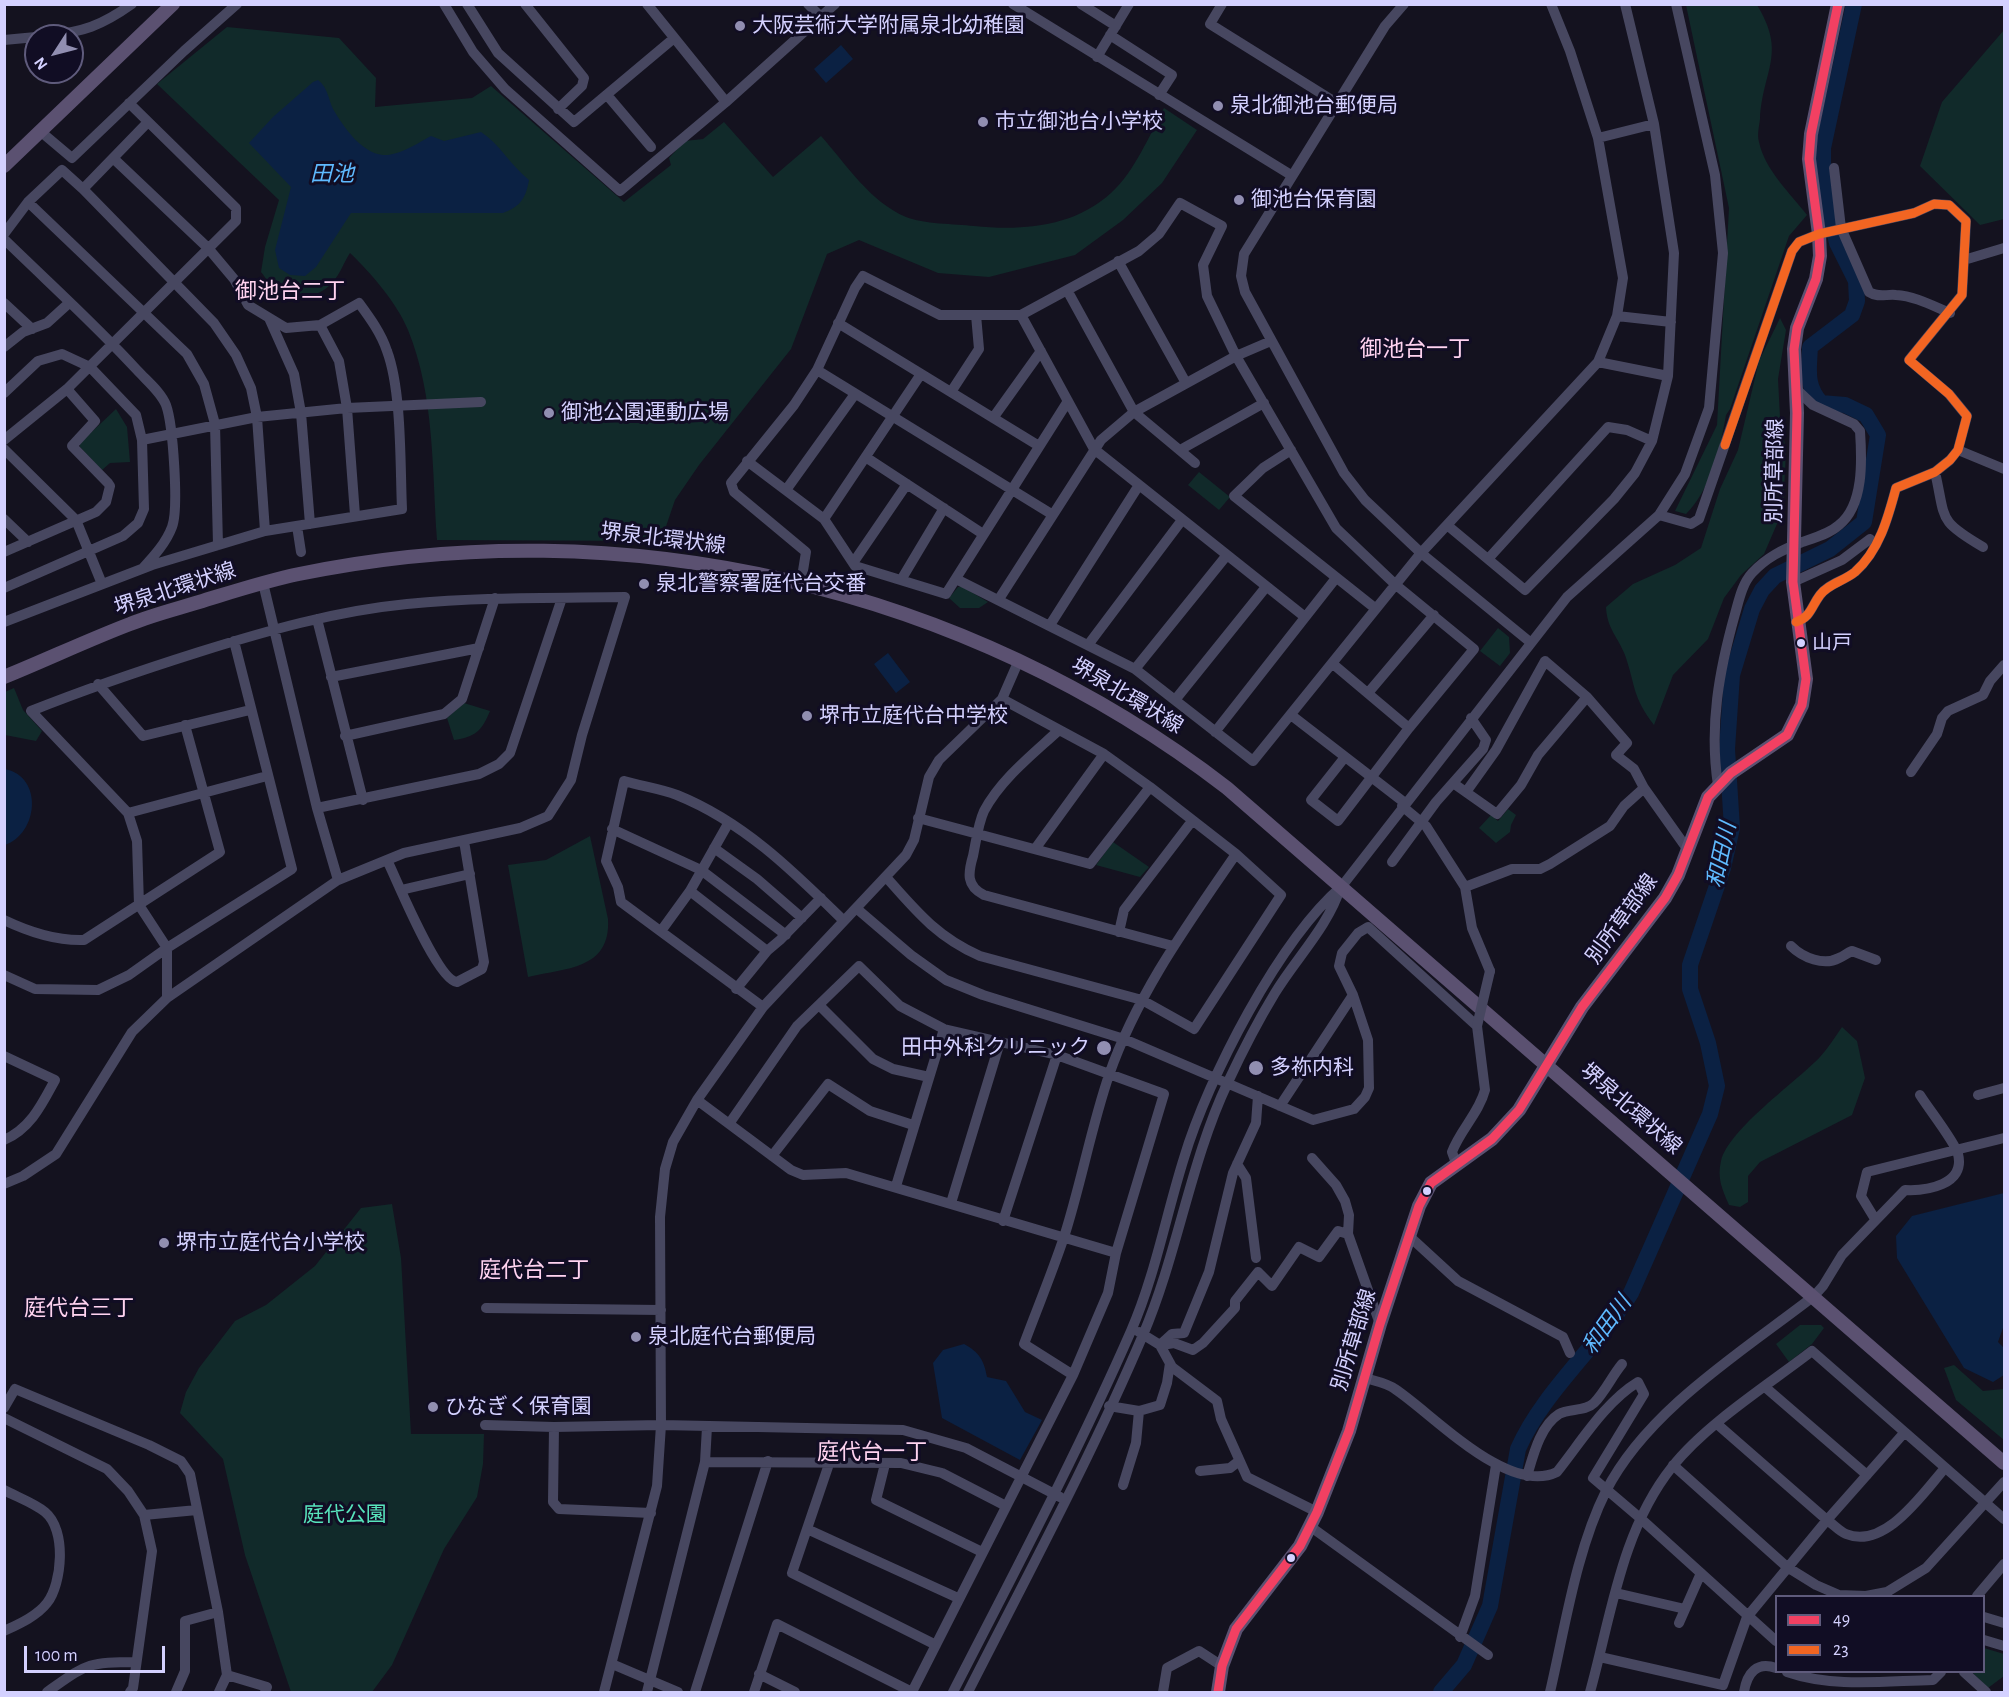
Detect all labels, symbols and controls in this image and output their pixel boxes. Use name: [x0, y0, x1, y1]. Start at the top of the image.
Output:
place label: 大阪芸術大学附属泉北幼稚園: [752, 13, 1025, 39]
marker: 大阪芸術大学附属泉北幼稚園: [733, 19, 747, 33]
north arrow: [24, 24, 84, 84]
text: N: [31, 54, 51, 73]
place label: 泉北御池台郵便局: [1230, 93, 1398, 119]
marker: 泉北御池台郵便局: [1211, 99, 1225, 113]
place label: 市立御池台小学校: [995, 109, 1163, 135]
marker: 市立御池台小学校: [976, 115, 990, 129]
water label: 田池: [310, 161, 354, 187]
place label: 御池台保育園: [1251, 187, 1377, 213]
marker: 御池台保育園: [1232, 193, 1246, 207]
district label: 御池台二丁: [235, 278, 345, 304]
district label: 御池台一丁: [1360, 336, 1470, 362]
place label: 御池公園運動広場: [561, 400, 729, 426]
marker: 御池公園運動広場: [542, 406, 556, 420]
street label: 別所草部線: [1761, 418, 1789, 524]
street label: 堺泉北環状線: [599, 519, 727, 559]
street label: 堺泉北環状線: [111, 558, 239, 620]
place label: 泉北警察署庭代台交番: [656, 571, 866, 597]
marker: 泉北警察署庭代台交番: [637, 577, 651, 591]
place label: 山戸: [1812, 631, 1852, 655]
marker: 山戸: [1795, 637, 1807, 649]
street label: 堺泉北環状線: [1067, 653, 1187, 739]
place label: 堺市立庭代台中学校: [819, 703, 1008, 729]
marker: 堺市立庭代台中学校: [800, 709, 814, 723]
water label: 和田川: [1702, 820, 1742, 890]
street label: 別所草部線: [1581, 869, 1663, 969]
place label: 田中外科クリニック: [901, 1035, 1090, 1061]
marker: 田中外科クリニック: [1095, 1039, 1113, 1057]
place label: 多祢内科: [1270, 1055, 1354, 1081]
street label: 堺泉北環状線: [1575, 1058, 1687, 1160]
marker: 多祢内科: [1247, 1059, 1265, 1077]
unlabelled marker: [1421, 1185, 1433, 1197]
place label: 堺市立庭代台小学校: [176, 1230, 365, 1256]
marker: 堺市立庭代台小学校: [157, 1236, 171, 1250]
district label: 庭代台二丁: [479, 1257, 589, 1283]
street label: 別所草部線: [1327, 1286, 1381, 1394]
water label: 和田川: [1577, 1291, 1637, 1359]
district label: 庭代台三丁: [24, 1295, 134, 1321]
place label: 泉北庭代台郵便局: [648, 1324, 816, 1350]
marker: 泉北庭代台郵便局: [629, 1330, 643, 1344]
place label: ひなぎく保育園: [445, 1394, 592, 1420]
marker: ひなぎく保育園: [426, 1400, 440, 1414]
district label: 庭代台一丁: [817, 1439, 927, 1465]
park label: 庭代公園: [303, 1502, 387, 1528]
unlabelled marker: [1285, 1552, 1297, 1564]
legend: [1775, 1595, 1985, 1673]
text: 49: [1833, 1611, 1850, 1629]
scale bar: [27, 1634, 168, 1672]
text: 23: [1833, 1641, 1849, 1659]
text: 100 m: [35, 1647, 78, 1665]

